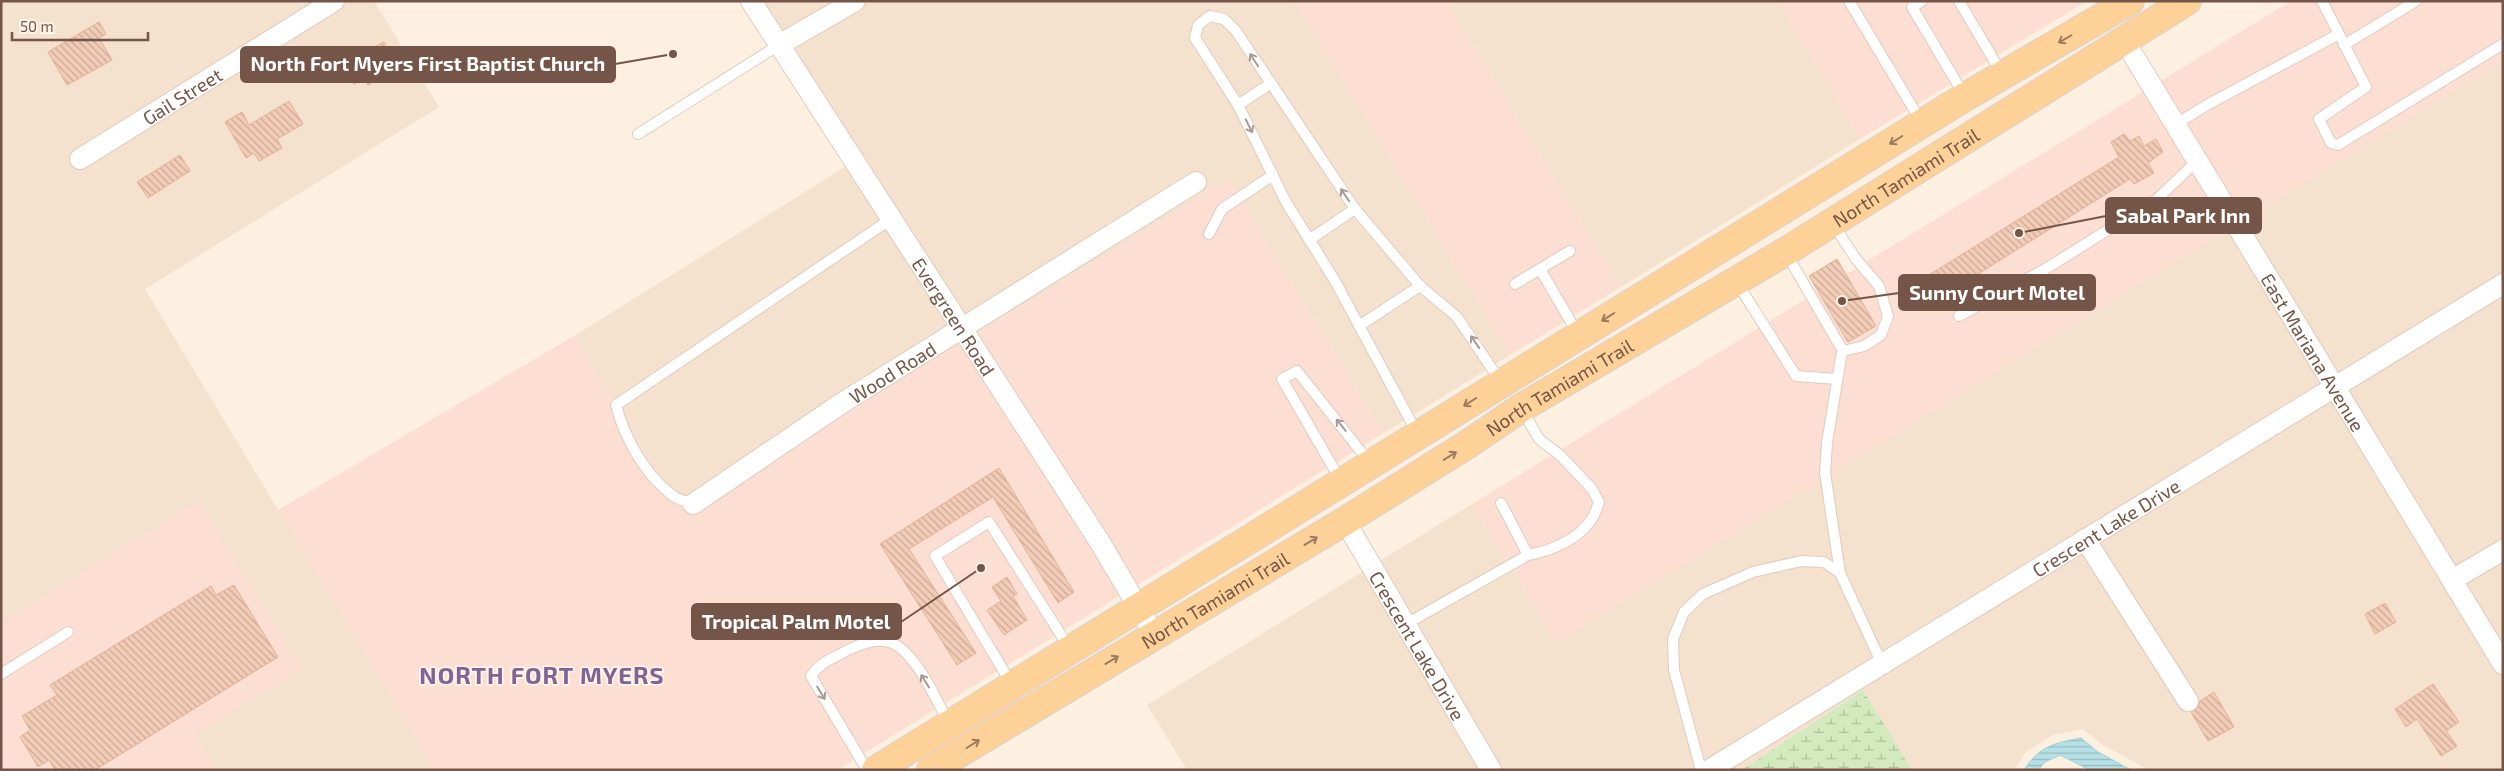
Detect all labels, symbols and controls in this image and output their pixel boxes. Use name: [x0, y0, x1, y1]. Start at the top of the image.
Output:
scale bar: [12, 10, 149, 42]
text: 50 m: [20, 17, 54, 35]
one-way arrow: [2058, 34, 2073, 44]
callout: North Fort Myers First Baptist Church: [241, 47, 615, 82]
text: North Fort Myers First Baptist Church: [251, 51, 605, 76]
one-way arrow: [1249, 53, 1260, 67]
street label: Gail Street: [138, 62, 226, 129]
one-way arrow: [1244, 119, 1254, 134]
street label: North Tamiami Trail: [1828, 122, 1983, 231]
one-way arrow: [1889, 136, 1903, 146]
one-way arrow: [1340, 188, 1350, 202]
callout: Sabal Park Inn: [2106, 198, 2261, 233]
text: Sabal Park Inn: [2116, 203, 2250, 227]
street label: Evergreen Road: [908, 253, 1001, 380]
street label: East Mariana Avenue: [2257, 269, 2370, 435]
callout: Sunny Court Motel: [1899, 275, 2095, 310]
text: Sunny Court Motel: [1909, 280, 2085, 305]
one-way arrow: [1602, 313, 1616, 323]
street label: North Tamiami Trail: [1481, 333, 1637, 440]
street label: Wood Road: [844, 336, 940, 408]
one-way arrow: [1470, 336, 1480, 350]
one-way arrow: [1464, 398, 1478, 408]
one-way arrow: [1335, 419, 1346, 432]
one-way arrow: [1442, 450, 1456, 460]
street label: Crescent Lake Drive: [2027, 473, 2184, 581]
one-way arrow: [1304, 535, 1318, 545]
street label: North Tamiami Trail: [1137, 546, 1293, 653]
street label: Crescent Lake Drive: [1365, 566, 1471, 724]
callout: Tropical Palm Motel: [692, 604, 901, 639]
text: Tropical Palm Motel: [702, 609, 891, 633]
one-way arrow: [1104, 654, 1118, 664]
district label: NORTH FORT MYERS: [419, 660, 665, 689]
one-way arrow: [920, 674, 930, 688]
one-way arrow: [817, 685, 827, 699]
one-way arrow: [965, 739, 979, 749]

